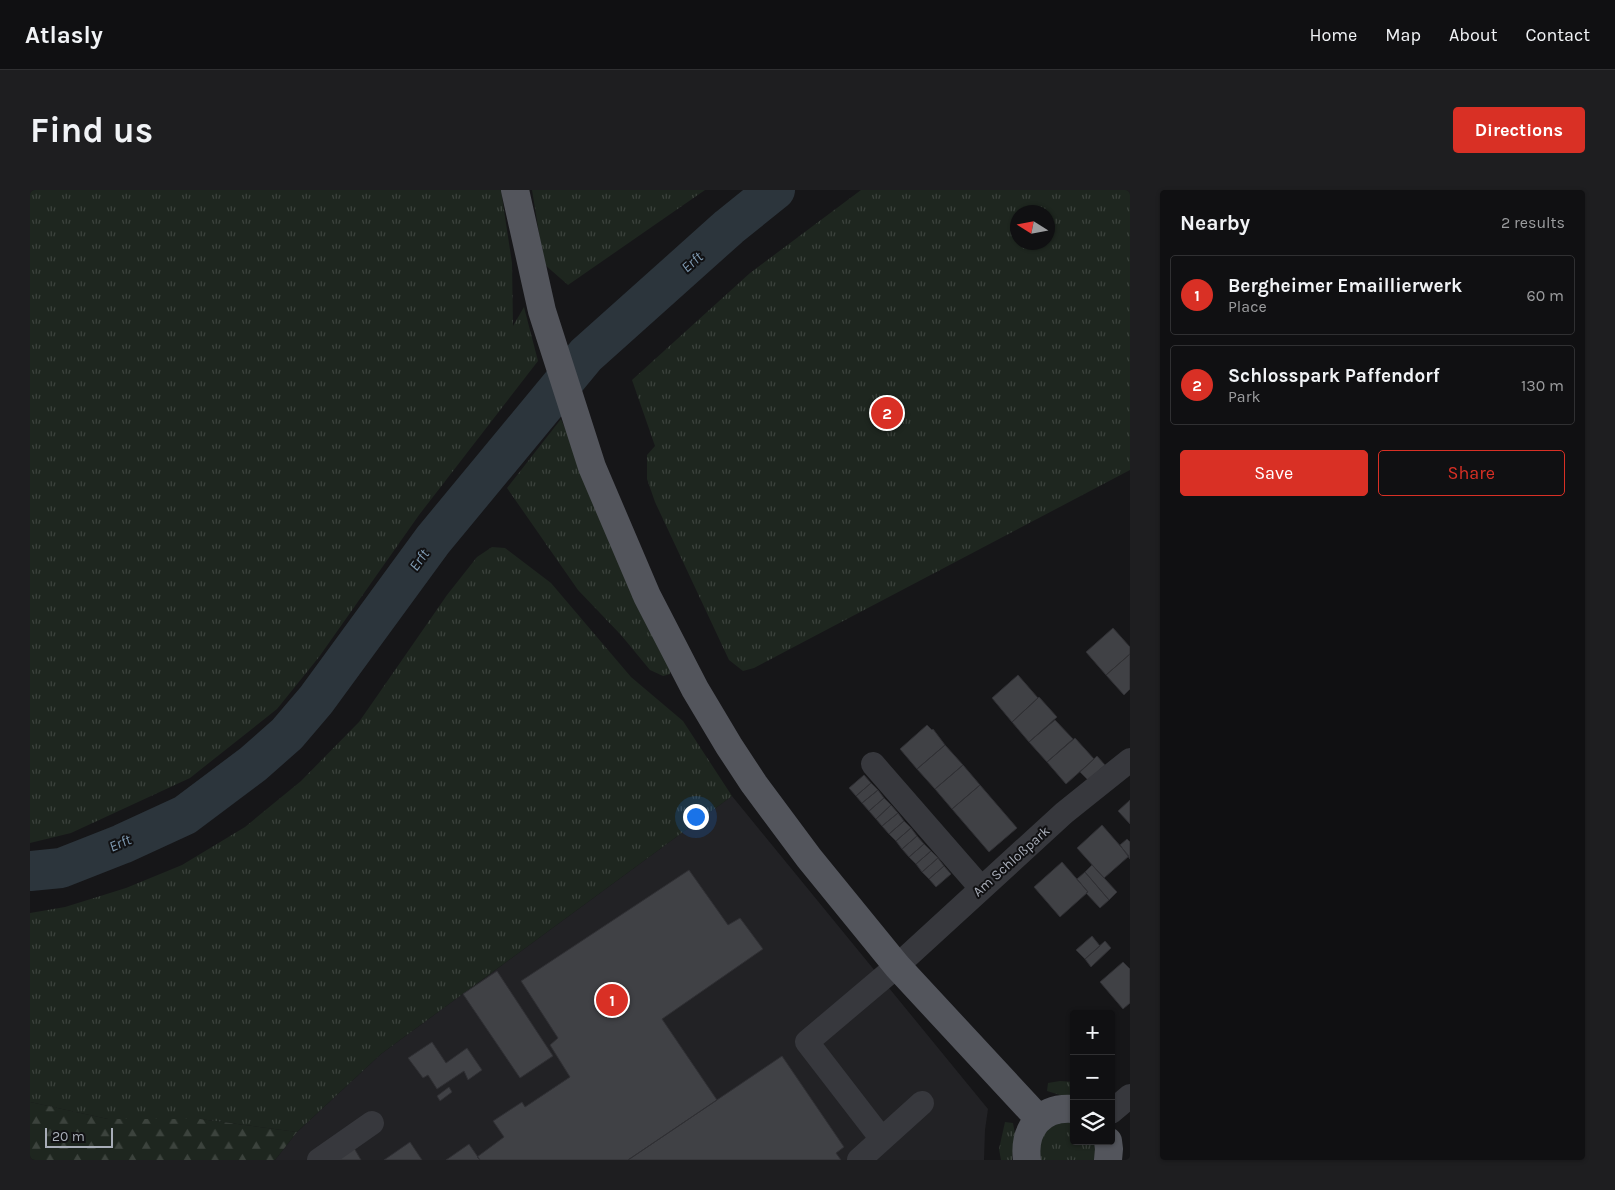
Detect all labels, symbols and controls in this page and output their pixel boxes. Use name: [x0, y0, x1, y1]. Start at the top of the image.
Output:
text: Atlasly: [25, 21, 103, 49]
text: Home: [1309, 24, 1357, 46]
text: Map: [1385, 24, 1421, 46]
text: About: [1449, 24, 1498, 46]
text: Contact: [1526, 24, 1590, 46]
button: Directions: [1453, 107, 1585, 153]
text: Find us: [30, 110, 153, 151]
north arrow: [1010, 205, 1055, 250]
text: Nearby: [1180, 211, 1250, 235]
text: 2 results: [1501, 213, 1565, 232]
water label: Erft: [678, 247, 707, 276]
text: Bergheimer Emaillierwerk: [1228, 275, 1462, 297]
text: 1: [1194, 286, 1200, 305]
text: 60 m: [1527, 286, 1564, 305]
text: Place: [1228, 297, 1267, 316]
text: Schlosspark Paffendorf: [1228, 365, 1440, 387]
text: 2: [1192, 376, 1202, 395]
text: 130 m: [1521, 376, 1564, 395]
text: Park: [1228, 387, 1260, 406]
pin: 2: [871, 394, 903, 432]
button: Save: [1180, 450, 1368, 496]
button: Share: [1378, 450, 1565, 496]
water label: Erft: [405, 545, 433, 574]
your location: [683, 804, 709, 830]
street label: Am Schloßpark: [969, 822, 1053, 900]
water label: Erft: [106, 830, 135, 856]
pin: 1: [596, 981, 628, 1019]
map controls: [1070, 1010, 1115, 1145]
button: +: [1070, 1010, 1115, 1055]
button: −: [1070, 1055, 1115, 1100]
button: layers: [1070, 1100, 1115, 1145]
scale bar: [45, 1125, 112, 1148]
text: 20 m: [52, 1128, 85, 1145]

